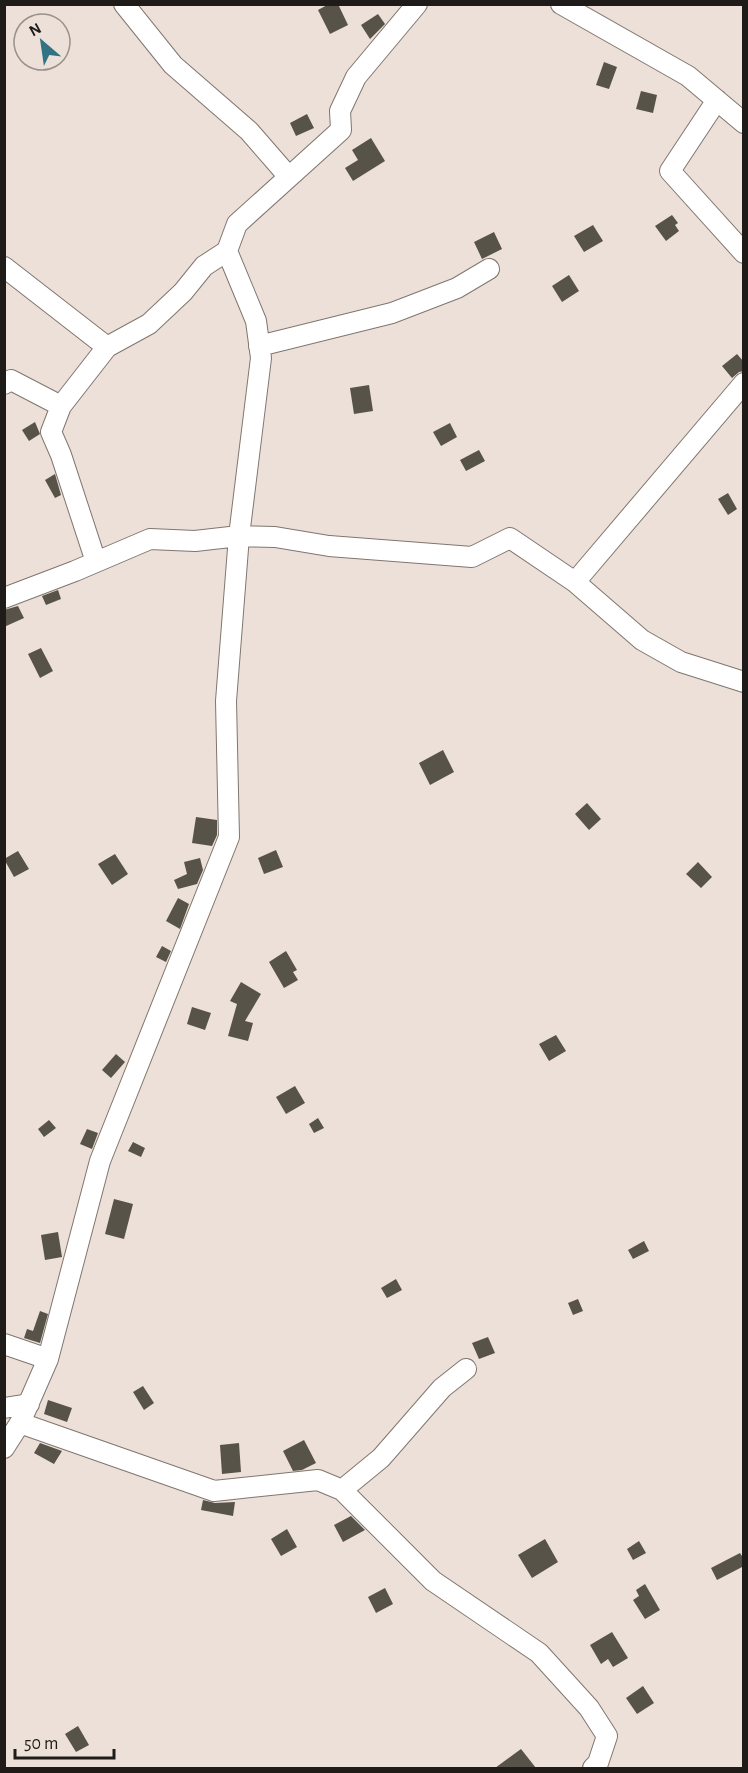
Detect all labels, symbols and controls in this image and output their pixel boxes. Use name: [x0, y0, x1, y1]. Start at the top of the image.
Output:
north arrow: [12, 12, 72, 72]
text: N: [26, 20, 44, 39]
scale bar: [15, 1722, 114, 1760]
text: 50 m: [24, 1735, 58, 1753]

